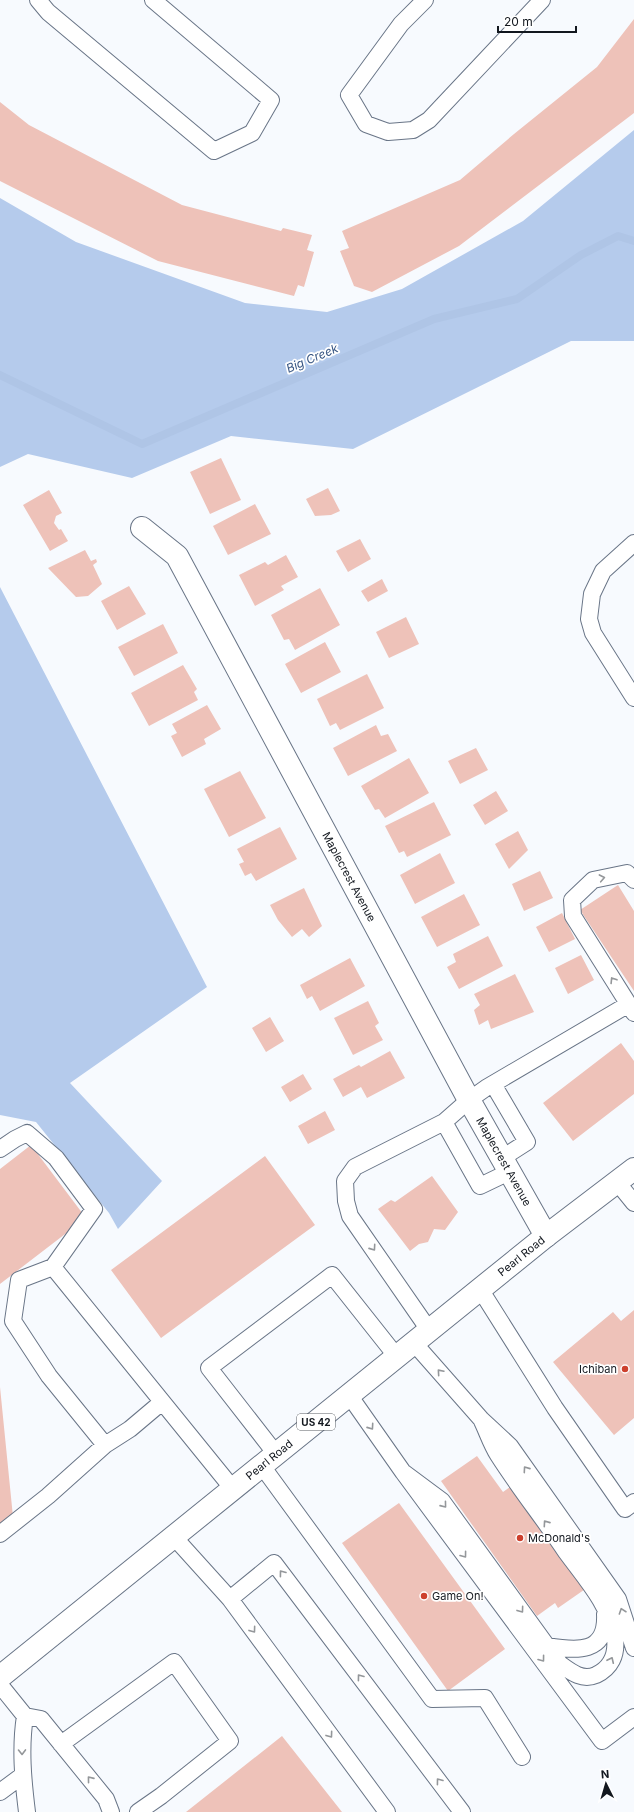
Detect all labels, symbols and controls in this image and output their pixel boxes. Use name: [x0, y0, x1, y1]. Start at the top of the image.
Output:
scale bar: [498, 8, 576, 34]
text: 20 m: [504, 14, 533, 29]
water label: Big Creek: [284, 340, 341, 376]
street label: Maplecrest Avenue: [319, 830, 379, 924]
one-way arrow: [599, 874, 605, 883]
one-way arrow: [610, 977, 618, 984]
street label: Maplecrest Avenue: [473, 1115, 535, 1208]
street label: Pearl Road: [495, 1233, 548, 1279]
one-way arrow: [368, 1244, 376, 1251]
place label: Ichiban: [579, 1362, 617, 1376]
marker: Ichiban: [620, 1364, 630, 1374]
one-way arrow: [437, 1369, 444, 1377]
road number: US 42: [297, 1414, 335, 1430]
one-way arrow: [366, 1423, 373, 1430]
street label: Pearl Road: [243, 1436, 295, 1483]
one-way arrow: [524, 1466, 531, 1473]
one-way arrow: [439, 1500, 446, 1507]
one-way arrow: [543, 1520, 551, 1527]
place label: McDonald's: [528, 1531, 590, 1545]
marker: McDonald's: [515, 1533, 525, 1543]
one-way arrow: [460, 1550, 467, 1557]
one-way arrow: [280, 1571, 287, 1578]
place label: Game On!: [432, 1589, 484, 1603]
marker: Game On!: [419, 1591, 429, 1601]
one-way arrow: [516, 1605, 523, 1612]
one-way arrow: [619, 1607, 627, 1614]
one-way arrow: [248, 1626, 255, 1633]
one-way arrow: [537, 1655, 544, 1662]
one-way arrow: [607, 1657, 615, 1664]
one-way arrow: [358, 1675, 365, 1682]
one-way arrow: [325, 1730, 332, 1737]
one-way arrow: [18, 1749, 26, 1755]
north arrow: [586, 1764, 626, 1804]
text: N: [600, 1767, 610, 1781]
one-way arrow: [88, 1777, 95, 1784]
one-way arrow: [436, 1778, 443, 1785]

